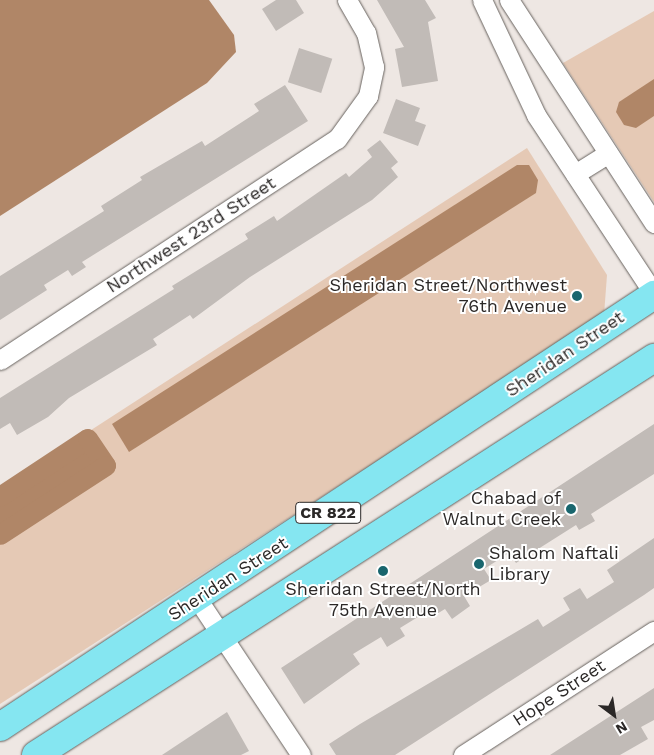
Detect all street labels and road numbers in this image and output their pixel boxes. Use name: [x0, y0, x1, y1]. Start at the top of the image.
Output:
street label: Northwest 23rd Street: [102, 172, 280, 298]
street label: Sheridan Street: [502, 306, 628, 402]
road number: CR 822: [294, 499, 362, 526]
street label: Sheridan Street: [164, 532, 292, 626]
street label: Hope Street: [509, 655, 609, 731]

